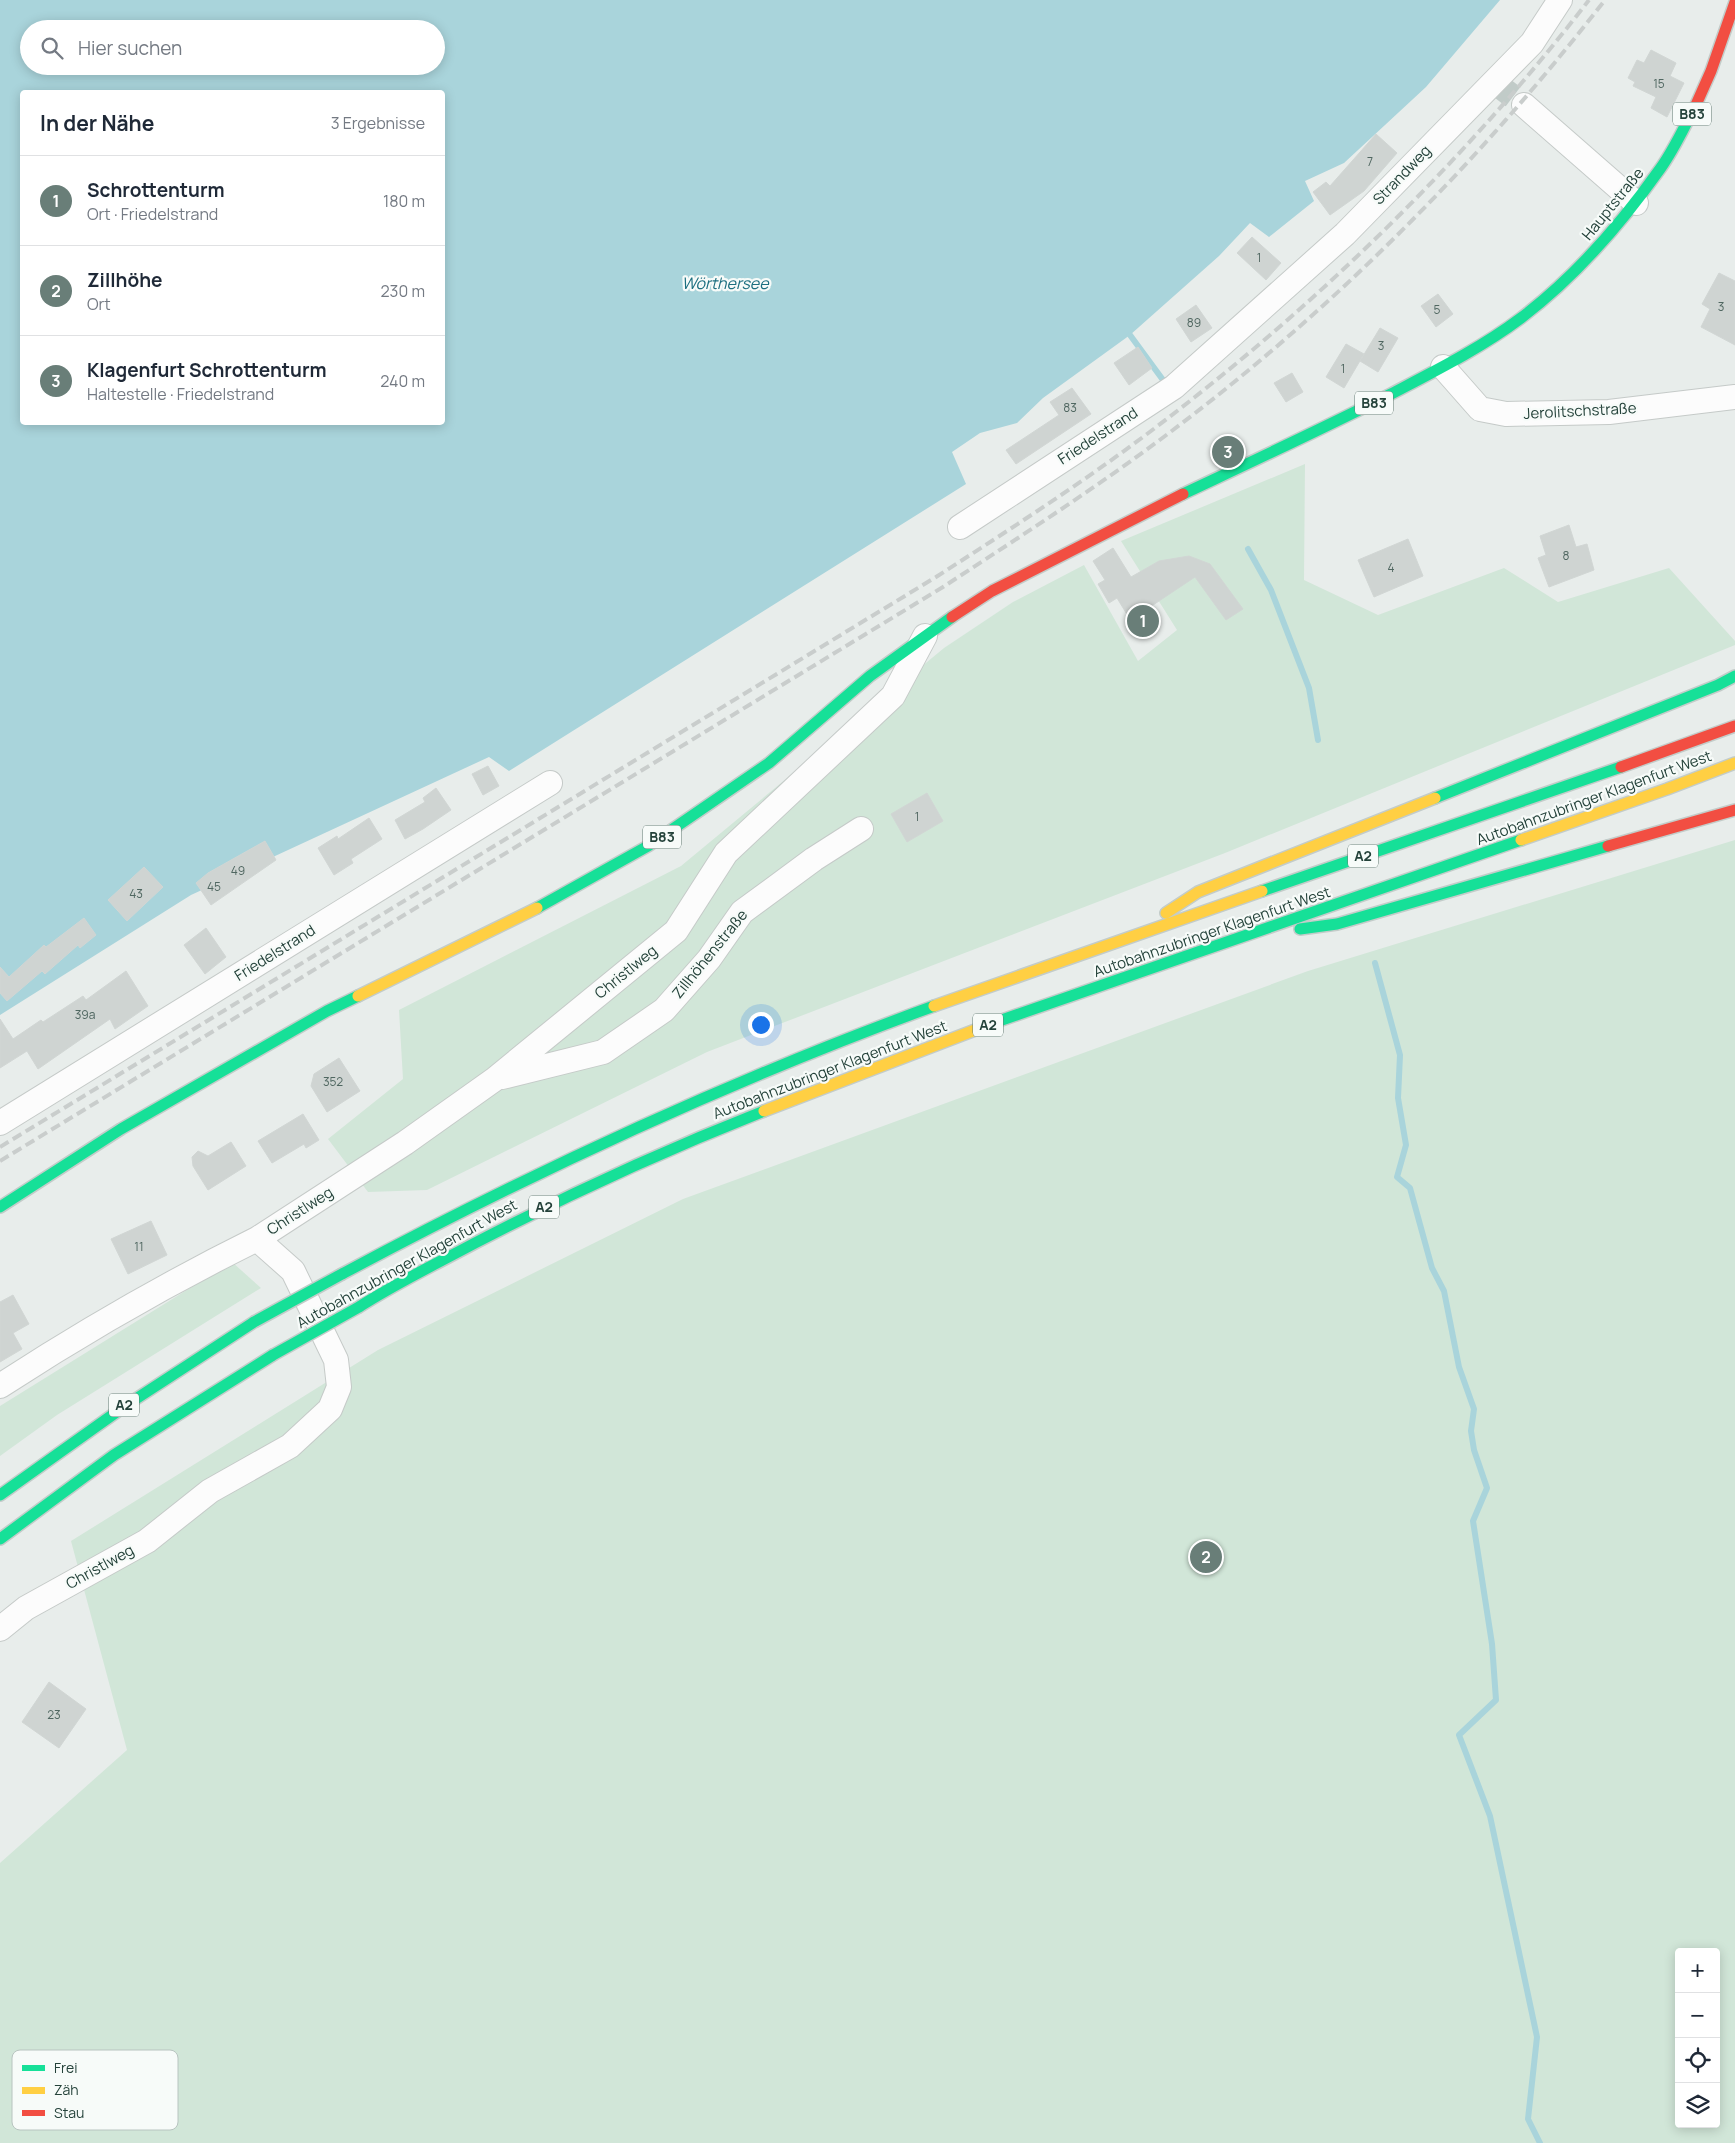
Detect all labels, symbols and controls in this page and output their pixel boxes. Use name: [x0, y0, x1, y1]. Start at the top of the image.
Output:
search box: [20, 20, 445, 75]
icon: search: [38, 34, 66, 62]
text: Hier suchen: [78, 35, 182, 61]
house number: 15: [1653, 75, 1665, 92]
road number: B83: [1673, 102, 1711, 126]
text: In der Nähe: [40, 109, 154, 137]
text: 3 Ergebnisse: [331, 112, 425, 134]
street label: Strandweg: [1368, 140, 1435, 209]
house number: 7: [1367, 153, 1373, 170]
street label: Hauptstraße: [1577, 163, 1648, 244]
text: Schrottenturm: [87, 177, 225, 203]
text: 1: [52, 190, 60, 212]
text: 180 m: [383, 190, 425, 212]
text: Ort · Friedelstrand: [87, 203, 218, 225]
house number: 1: [1257, 249, 1261, 266]
text: Zillhöhe: [87, 267, 163, 293]
water label: Wörthersee: [681, 272, 770, 294]
text: 2: [51, 280, 61, 302]
text: 230 m: [381, 280, 425, 302]
text: Ort: [87, 293, 111, 315]
house number: 3: [1718, 298, 1724, 315]
house number: 5: [1434, 301, 1441, 318]
house number: 89: [1187, 314, 1201, 331]
house number: 3: [1378, 337, 1384, 354]
text: Klagenfurt Schrottenturm: [87, 357, 327, 383]
house number: 1: [1341, 360, 1345, 377]
text: 3: [51, 370, 61, 392]
text: 240 m: [380, 370, 425, 392]
text: Haltestelle · Friedelstrand: [87, 383, 274, 405]
road number: B83: [1355, 392, 1393, 414]
street label: Jerolitschstraße: [1523, 397, 1637, 424]
house number: 83: [1063, 399, 1077, 416]
street label: Friedelstrand: [1054, 402, 1142, 469]
pin: 3: [1212, 433, 1244, 471]
house number: 8: [1563, 547, 1570, 564]
house number: 4: [1387, 559, 1395, 576]
pin: 1: [1127, 602, 1159, 640]
street label: Autobahnzubringer Klagenfurt West: [1473, 745, 1714, 850]
house number: 1: [915, 808, 919, 825]
road number: B83: [643, 826, 681, 849]
road number: A2: [1348, 844, 1378, 868]
house number: 49: [231, 862, 245, 879]
house number: 45: [207, 878, 221, 895]
street label: Autobahnzubringer Klagenfurt West: [1091, 881, 1333, 982]
house number: 43: [129, 885, 143, 902]
street label: Zillhöhenstraße: [667, 905, 752, 1003]
street label: Friedelstrand: [230, 919, 319, 986]
street label: Christlweg: [590, 940, 661, 1003]
house number: 39a: [75, 1006, 95, 1023]
your location: [748, 1012, 774, 1038]
road number: A2: [973, 1014, 1003, 1036]
street label: Autobahnzubringer Klagenfurt West: [710, 1015, 950, 1124]
house number: 352: [323, 1073, 343, 1090]
street label: Christlweg: [263, 1181, 337, 1240]
street label: Autobahnzubringer Klagenfurt West: [293, 1194, 521, 1333]
road number: A2: [529, 1196, 559, 1218]
house number: 11: [134, 1238, 144, 1255]
road number: A2: [109, 1394, 139, 1416]
pin: 2: [1190, 1538, 1222, 1576]
street label: Christlweg: [62, 1539, 138, 1594]
house number: 23: [47, 1706, 61, 1723]
map controls: [1675, 1948, 1720, 2128]
button: +: [1675, 1948, 1720, 1993]
button: −: [1675, 1993, 1720, 2038]
button: locate: [1675, 2038, 1720, 2083]
legend: [12, 2050, 178, 2130]
text: Frei: [54, 2058, 77, 2077]
text: Zäh: [54, 2080, 79, 2099]
button: layers: [1675, 2083, 1720, 2128]
text: Stau: [54, 2103, 84, 2122]

